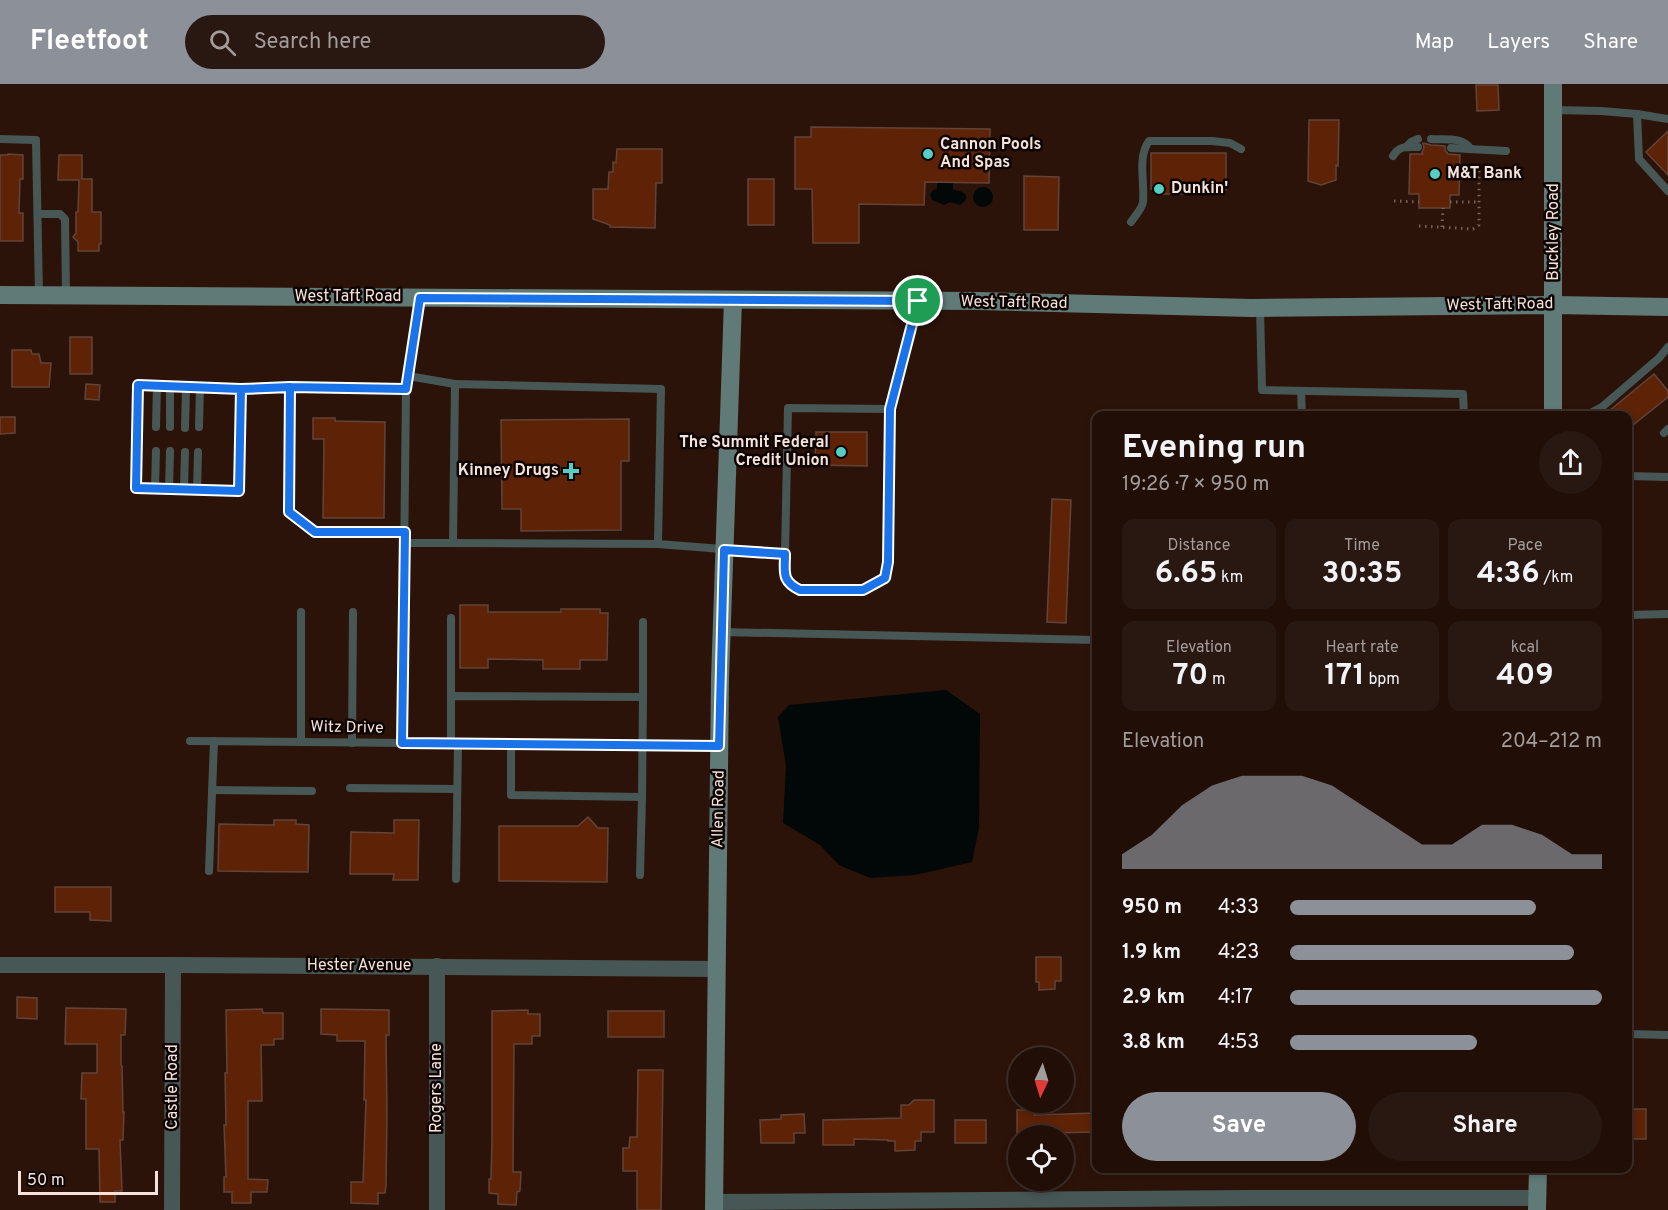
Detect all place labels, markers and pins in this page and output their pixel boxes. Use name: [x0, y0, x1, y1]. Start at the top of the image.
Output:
place label: Cannon Pools And Spas: [940, 135, 1042, 173]
marker: Cannon Pools And Spas: [921, 147, 935, 161]
place label: M&T Bank: [1447, 164, 1522, 184]
marker: M&T Bank: [1428, 167, 1442, 181]
place label: Dunkin': [1171, 179, 1228, 199]
marker: Dunkin': [1152, 182, 1166, 196]
pin: [892, 275, 943, 326]
place label: The Summit Federal Credit Union: [679, 433, 829, 471]
marker: The Summit Federal Credit Union: [834, 445, 848, 459]
place label: Kinney Drugs: [458, 461, 559, 481]
marker: Kinney Drugs: [564, 464, 578, 478]

